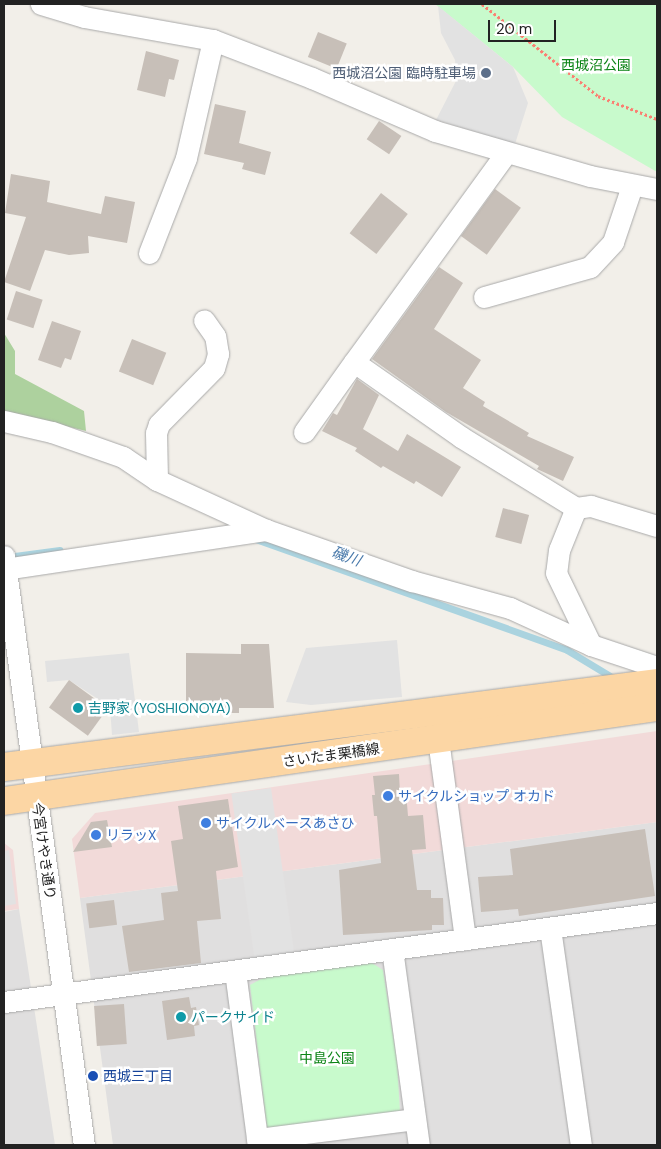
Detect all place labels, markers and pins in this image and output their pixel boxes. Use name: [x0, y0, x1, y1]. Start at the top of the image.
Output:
place label: 西城沼公園 臨時駐車場: [332, 65, 476, 81]
marker: 西城沼公園 臨時駐車場: [480, 67, 492, 79]
place label: 吉野家 (YOSHIONOYA): [88, 700, 230, 716]
marker: 吉野家 (YOSHIONOYA): [72, 702, 84, 714]
place label: サイクルショップ オカド: [398, 788, 556, 804]
marker: サイクルショップ オカド: [382, 790, 394, 802]
place label: サイクルベースあさひ: [216, 815, 356, 831]
marker: サイクルベースあさひ: [200, 817, 212, 829]
place label: リラッX: [106, 827, 156, 843]
marker: リラッX: [90, 829, 102, 841]
place label: パークサイド: [191, 1009, 275, 1025]
marker: パークサイド: [175, 1011, 187, 1023]
place label: 西城三丁目: [103, 1068, 173, 1084]
marker: 西城三丁目: [87, 1070, 99, 1082]

